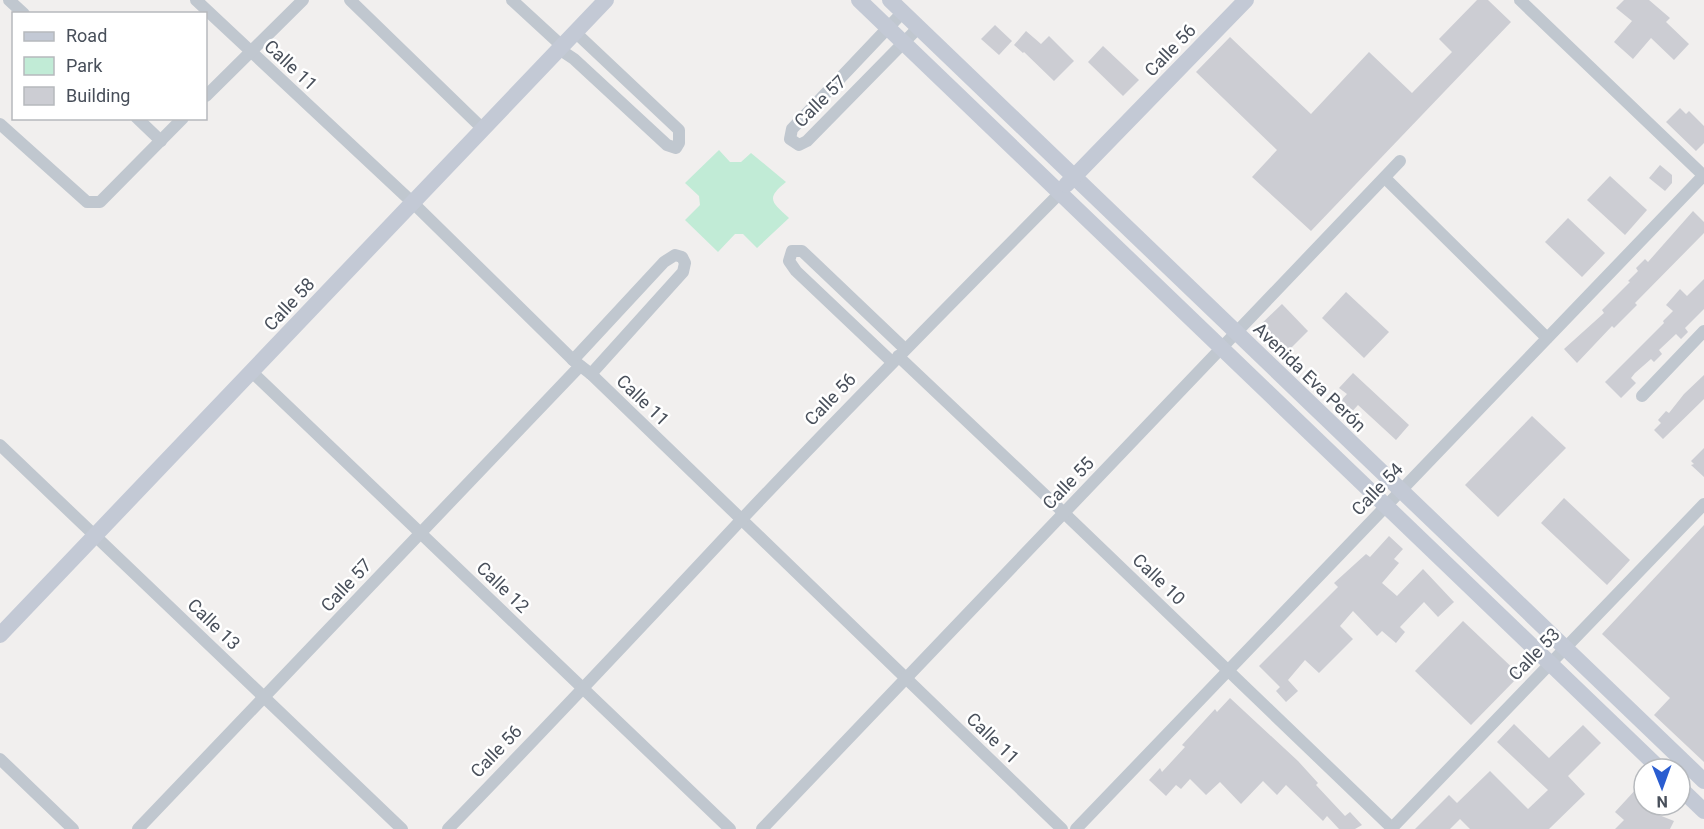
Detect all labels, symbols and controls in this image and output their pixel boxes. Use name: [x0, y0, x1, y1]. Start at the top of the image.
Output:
legend: [12, 12, 207, 120]
street label: Calle 56: [1140, 20, 1200, 80]
text: Road: [66, 25, 107, 46]
street label: Calle 11: [260, 35, 322, 95]
text: Park: [66, 55, 103, 76]
street label: Calle 57: [790, 71, 850, 131]
text: Building: [66, 85, 130, 106]
street label: Calle 58: [259, 273, 319, 335]
street label: Avenida Eva Perón: [1249, 318, 1371, 436]
street label: Calle 56: [800, 369, 860, 429]
street label: Calle 11: [613, 370, 673, 430]
street label: Calle 55: [1038, 453, 1098, 513]
street label: Calle 54: [1347, 459, 1407, 519]
street label: Calle 10: [1129, 549, 1189, 609]
street label: Calle 57: [316, 554, 376, 616]
street label: Calle 12: [473, 557, 533, 617]
street label: Calle 13: [184, 594, 244, 654]
street label: Calle 53: [1504, 624, 1564, 684]
street label: Calle 11: [963, 708, 1023, 768]
street label: Calle 56: [466, 721, 526, 781]
north arrow: [1632, 757, 1692, 817]
text: N: [1656, 792, 1668, 811]

